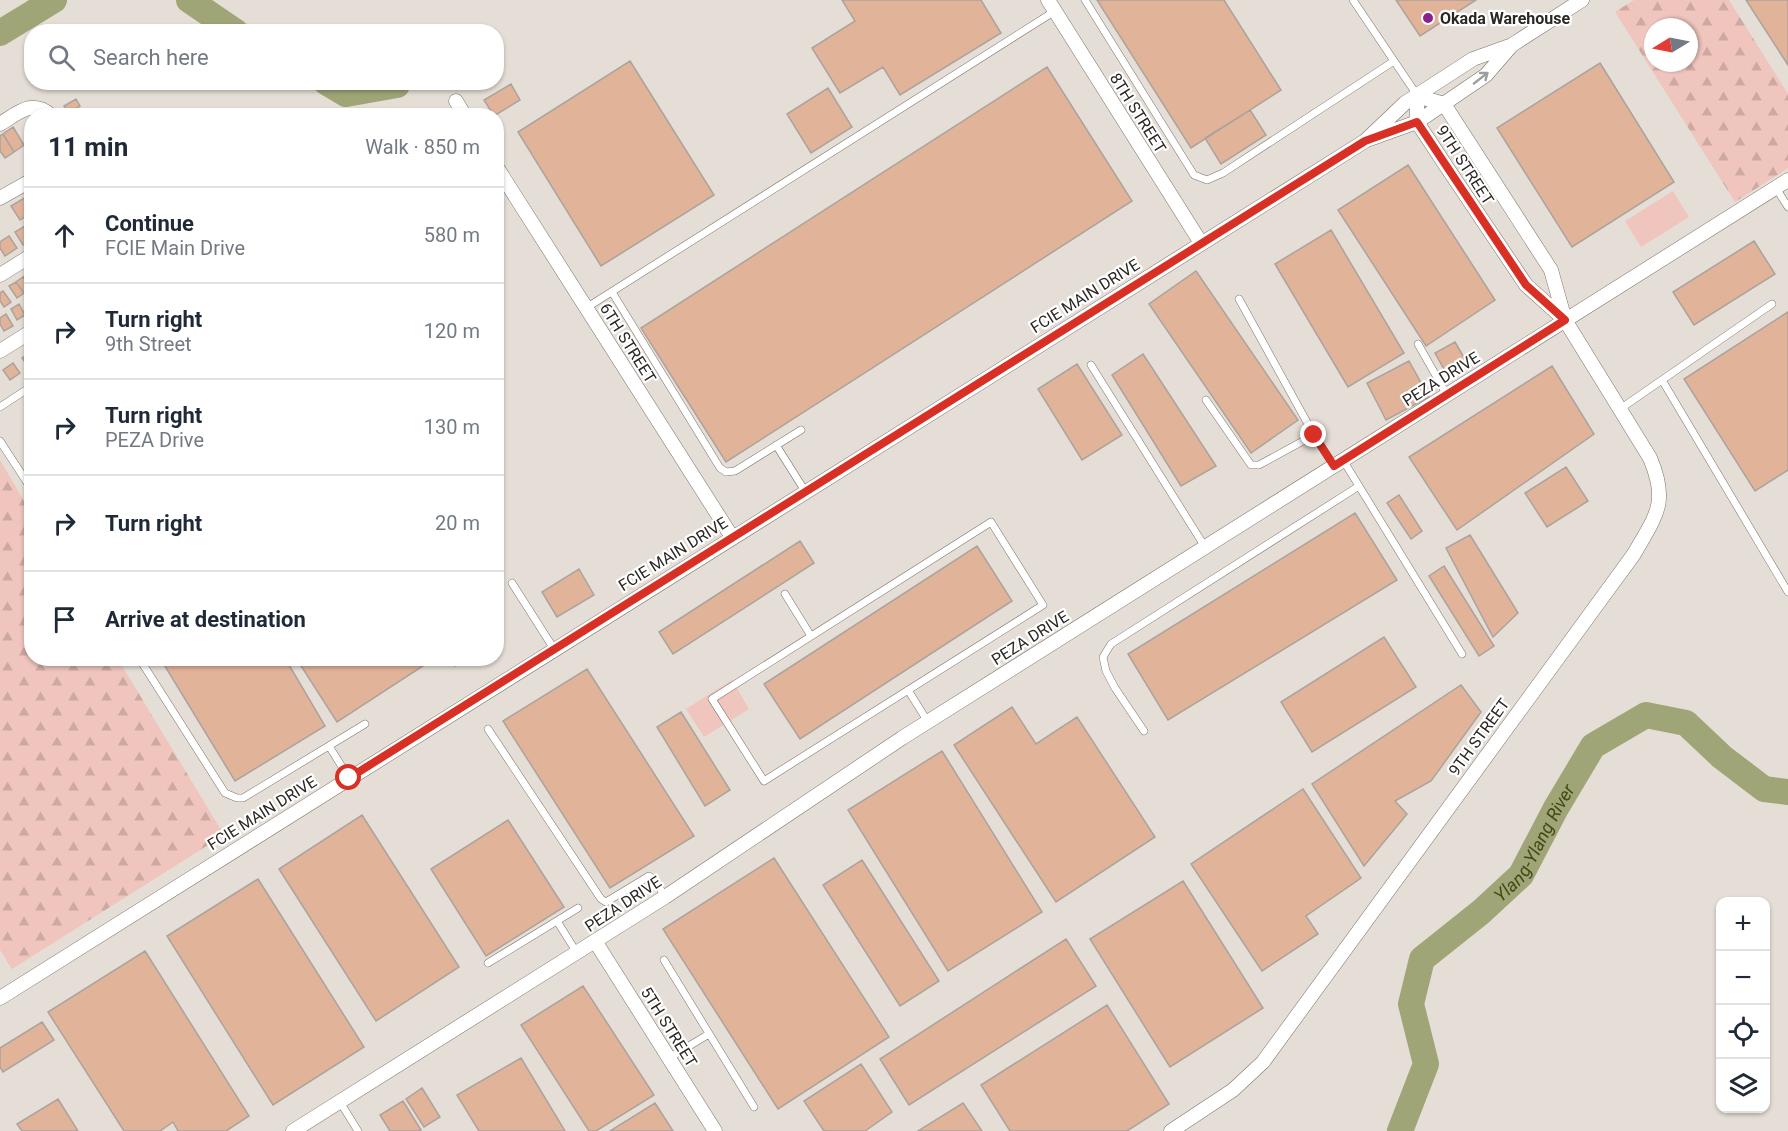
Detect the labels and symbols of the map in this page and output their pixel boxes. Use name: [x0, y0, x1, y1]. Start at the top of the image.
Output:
place label: Okada Warehouse: [1440, 9, 1571, 28]
marker: Okada Warehouse: [1421, 11, 1435, 25]
north arrow: [1644, 18, 1698, 72]
street label: 8TH STREET: [1106, 69, 1170, 157]
one-way arrow: [1473, 71, 1489, 84]
street label: 9TH STREET: [1432, 122, 1498, 209]
street label: FCIE MAIN DRIVE: [1027, 255, 1143, 337]
street label: 6TH STREET: [596, 299, 660, 387]
street label: PEZA DRIVE: [1399, 348, 1483, 410]
route end: [1300, 421, 1326, 447]
street label: FCIE MAIN DRIVE: [615, 513, 731, 595]
street label: PEZA DRIVE: [988, 607, 1072, 669]
street label: 9TH STREET: [1445, 694, 1514, 779]
route start: [335, 764, 361, 790]
street label: FCIE MAIN DRIVE: [204, 772, 320, 854]
water label: Ylang-Ylang River: [1489, 779, 1579, 906]
street label: PEZA DRIVE: [581, 872, 665, 936]
street label: 5TH STREET: [637, 983, 701, 1071]

